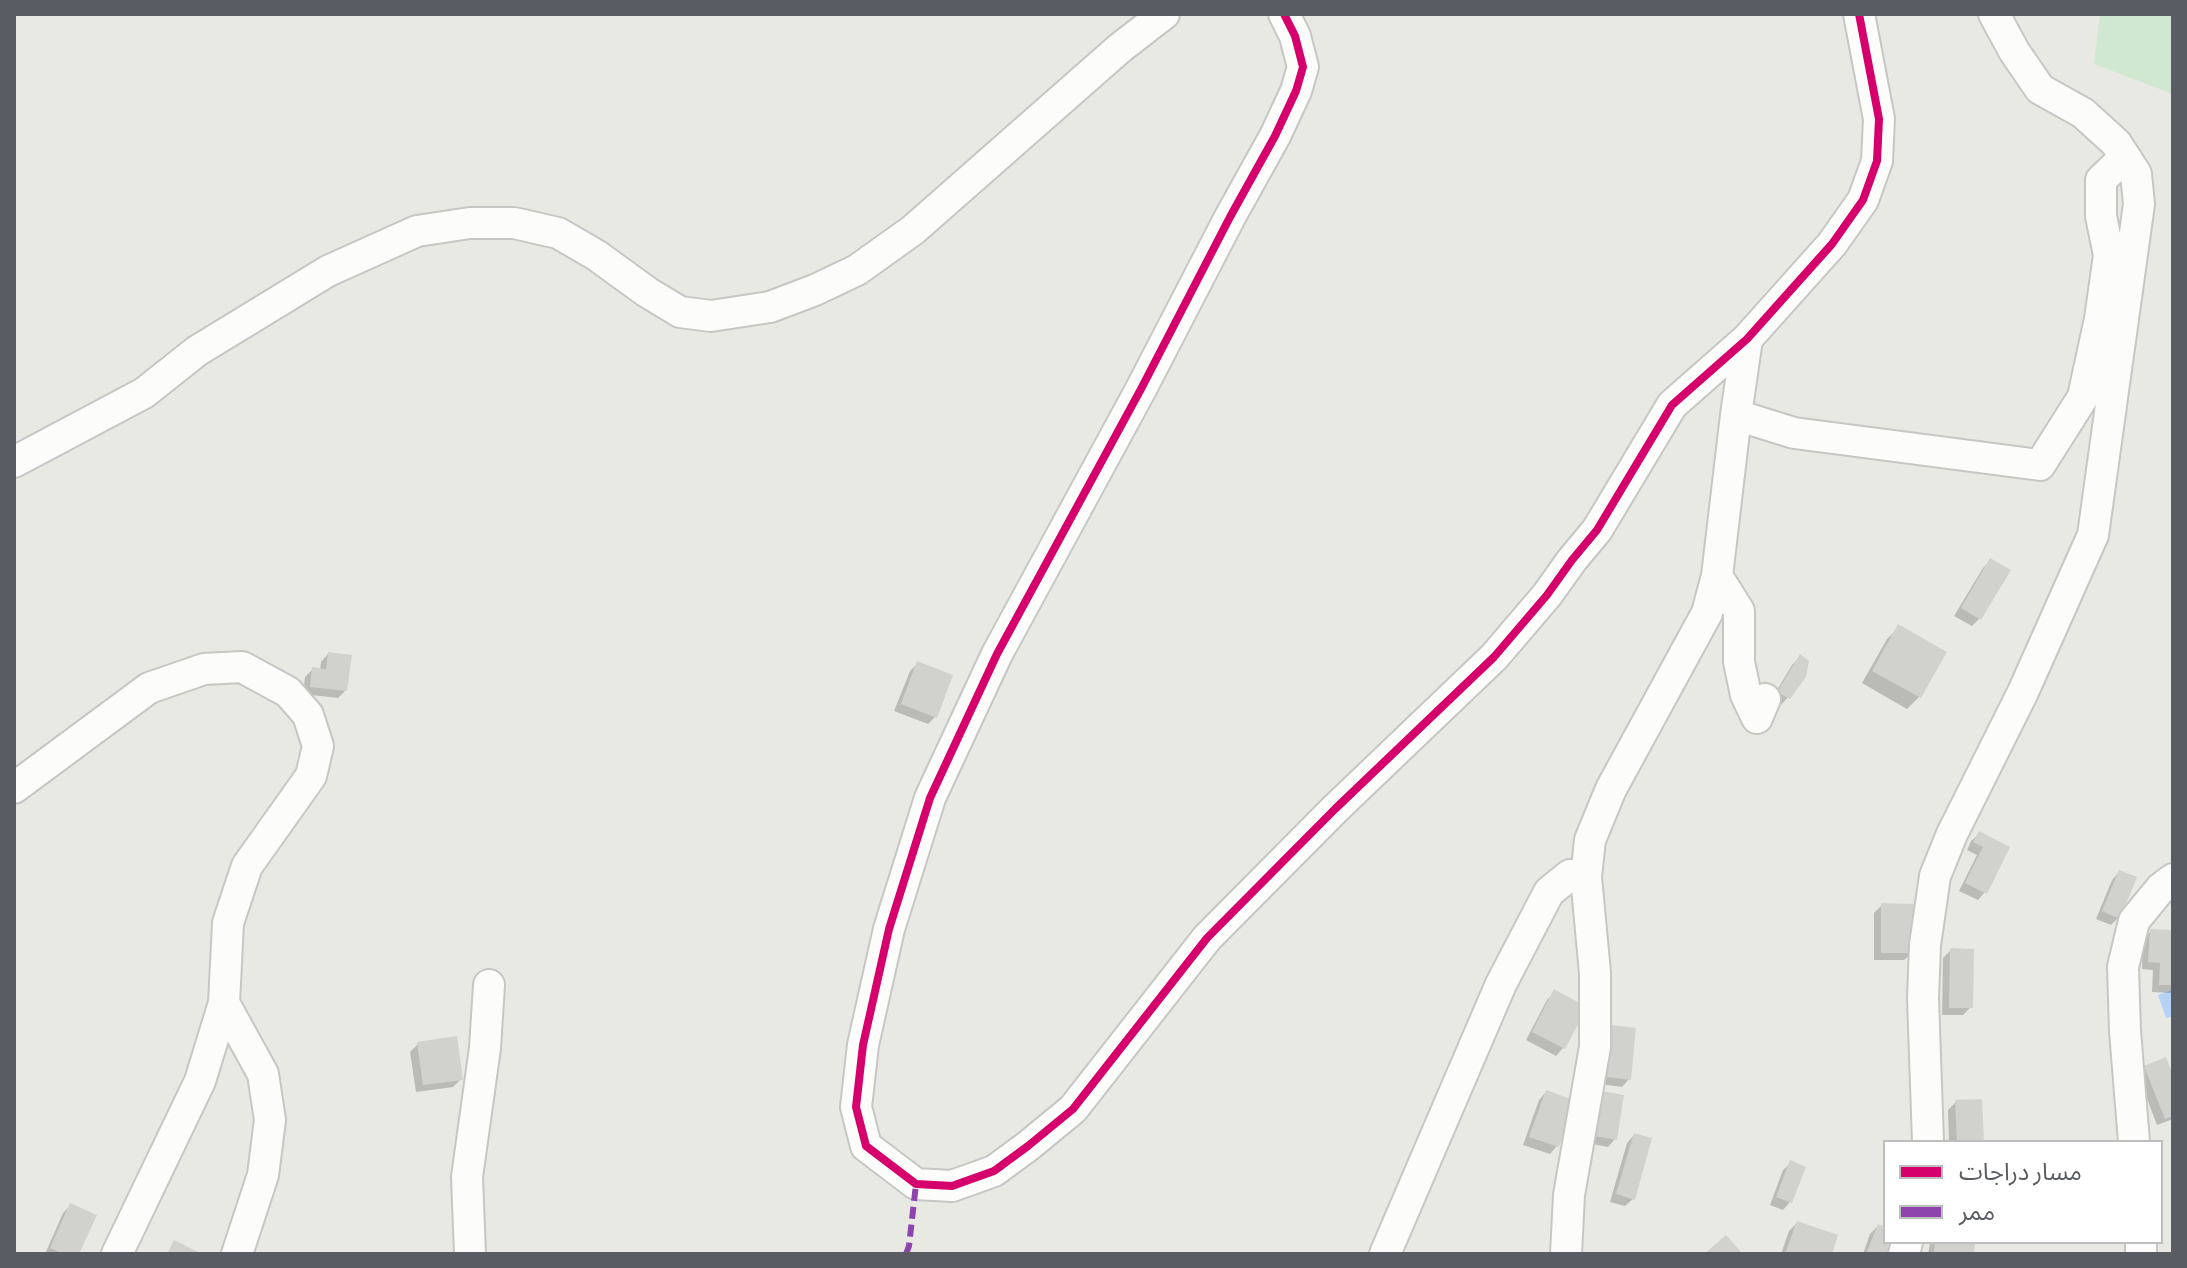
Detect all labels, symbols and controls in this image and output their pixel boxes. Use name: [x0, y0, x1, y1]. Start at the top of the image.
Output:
legend: [1883, 1140, 2163, 1244]
text: مسار دراجات: [1959, 1158, 2082, 1187]
text: ممر: [1959, 1198, 1995, 1227]

